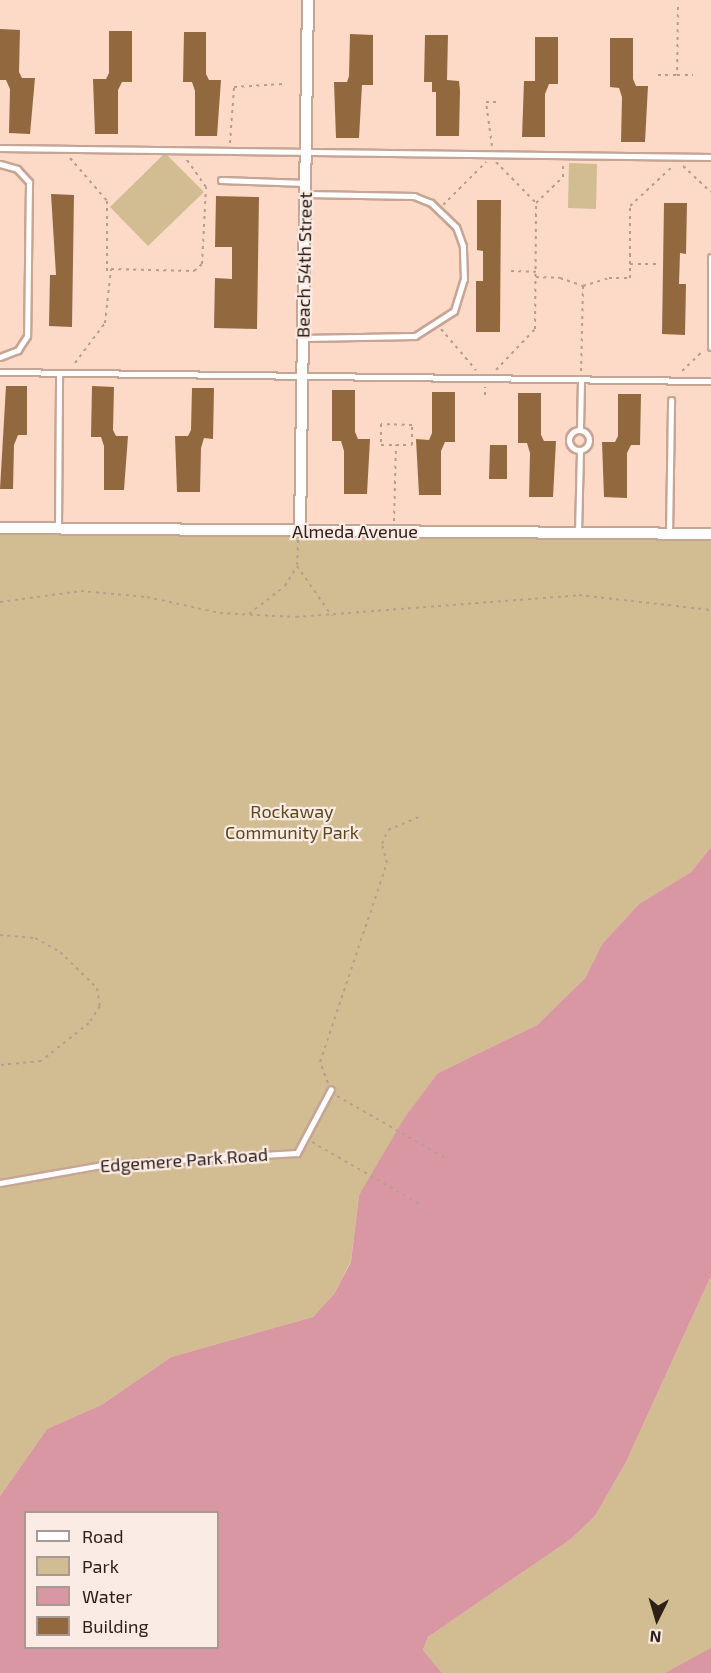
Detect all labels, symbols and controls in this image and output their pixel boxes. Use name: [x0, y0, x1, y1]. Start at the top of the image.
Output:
street label: Beach 54th Street: [292, 192, 316, 338]
street label: Almeda Avenue: [292, 520, 418, 542]
park label: Rockaway Community Park: [225, 801, 359, 844]
street label: Edgemere Park Road: [99, 1143, 269, 1177]
legend: [24, 1511, 219, 1649]
text: Road: [82, 1525, 123, 1547]
text: Park: [82, 1555, 119, 1577]
text: Water: [82, 1585, 132, 1607]
north arrow: [627, 1589, 687, 1649]
text: Building: [82, 1615, 149, 1637]
text: N: [649, 1627, 662, 1647]

